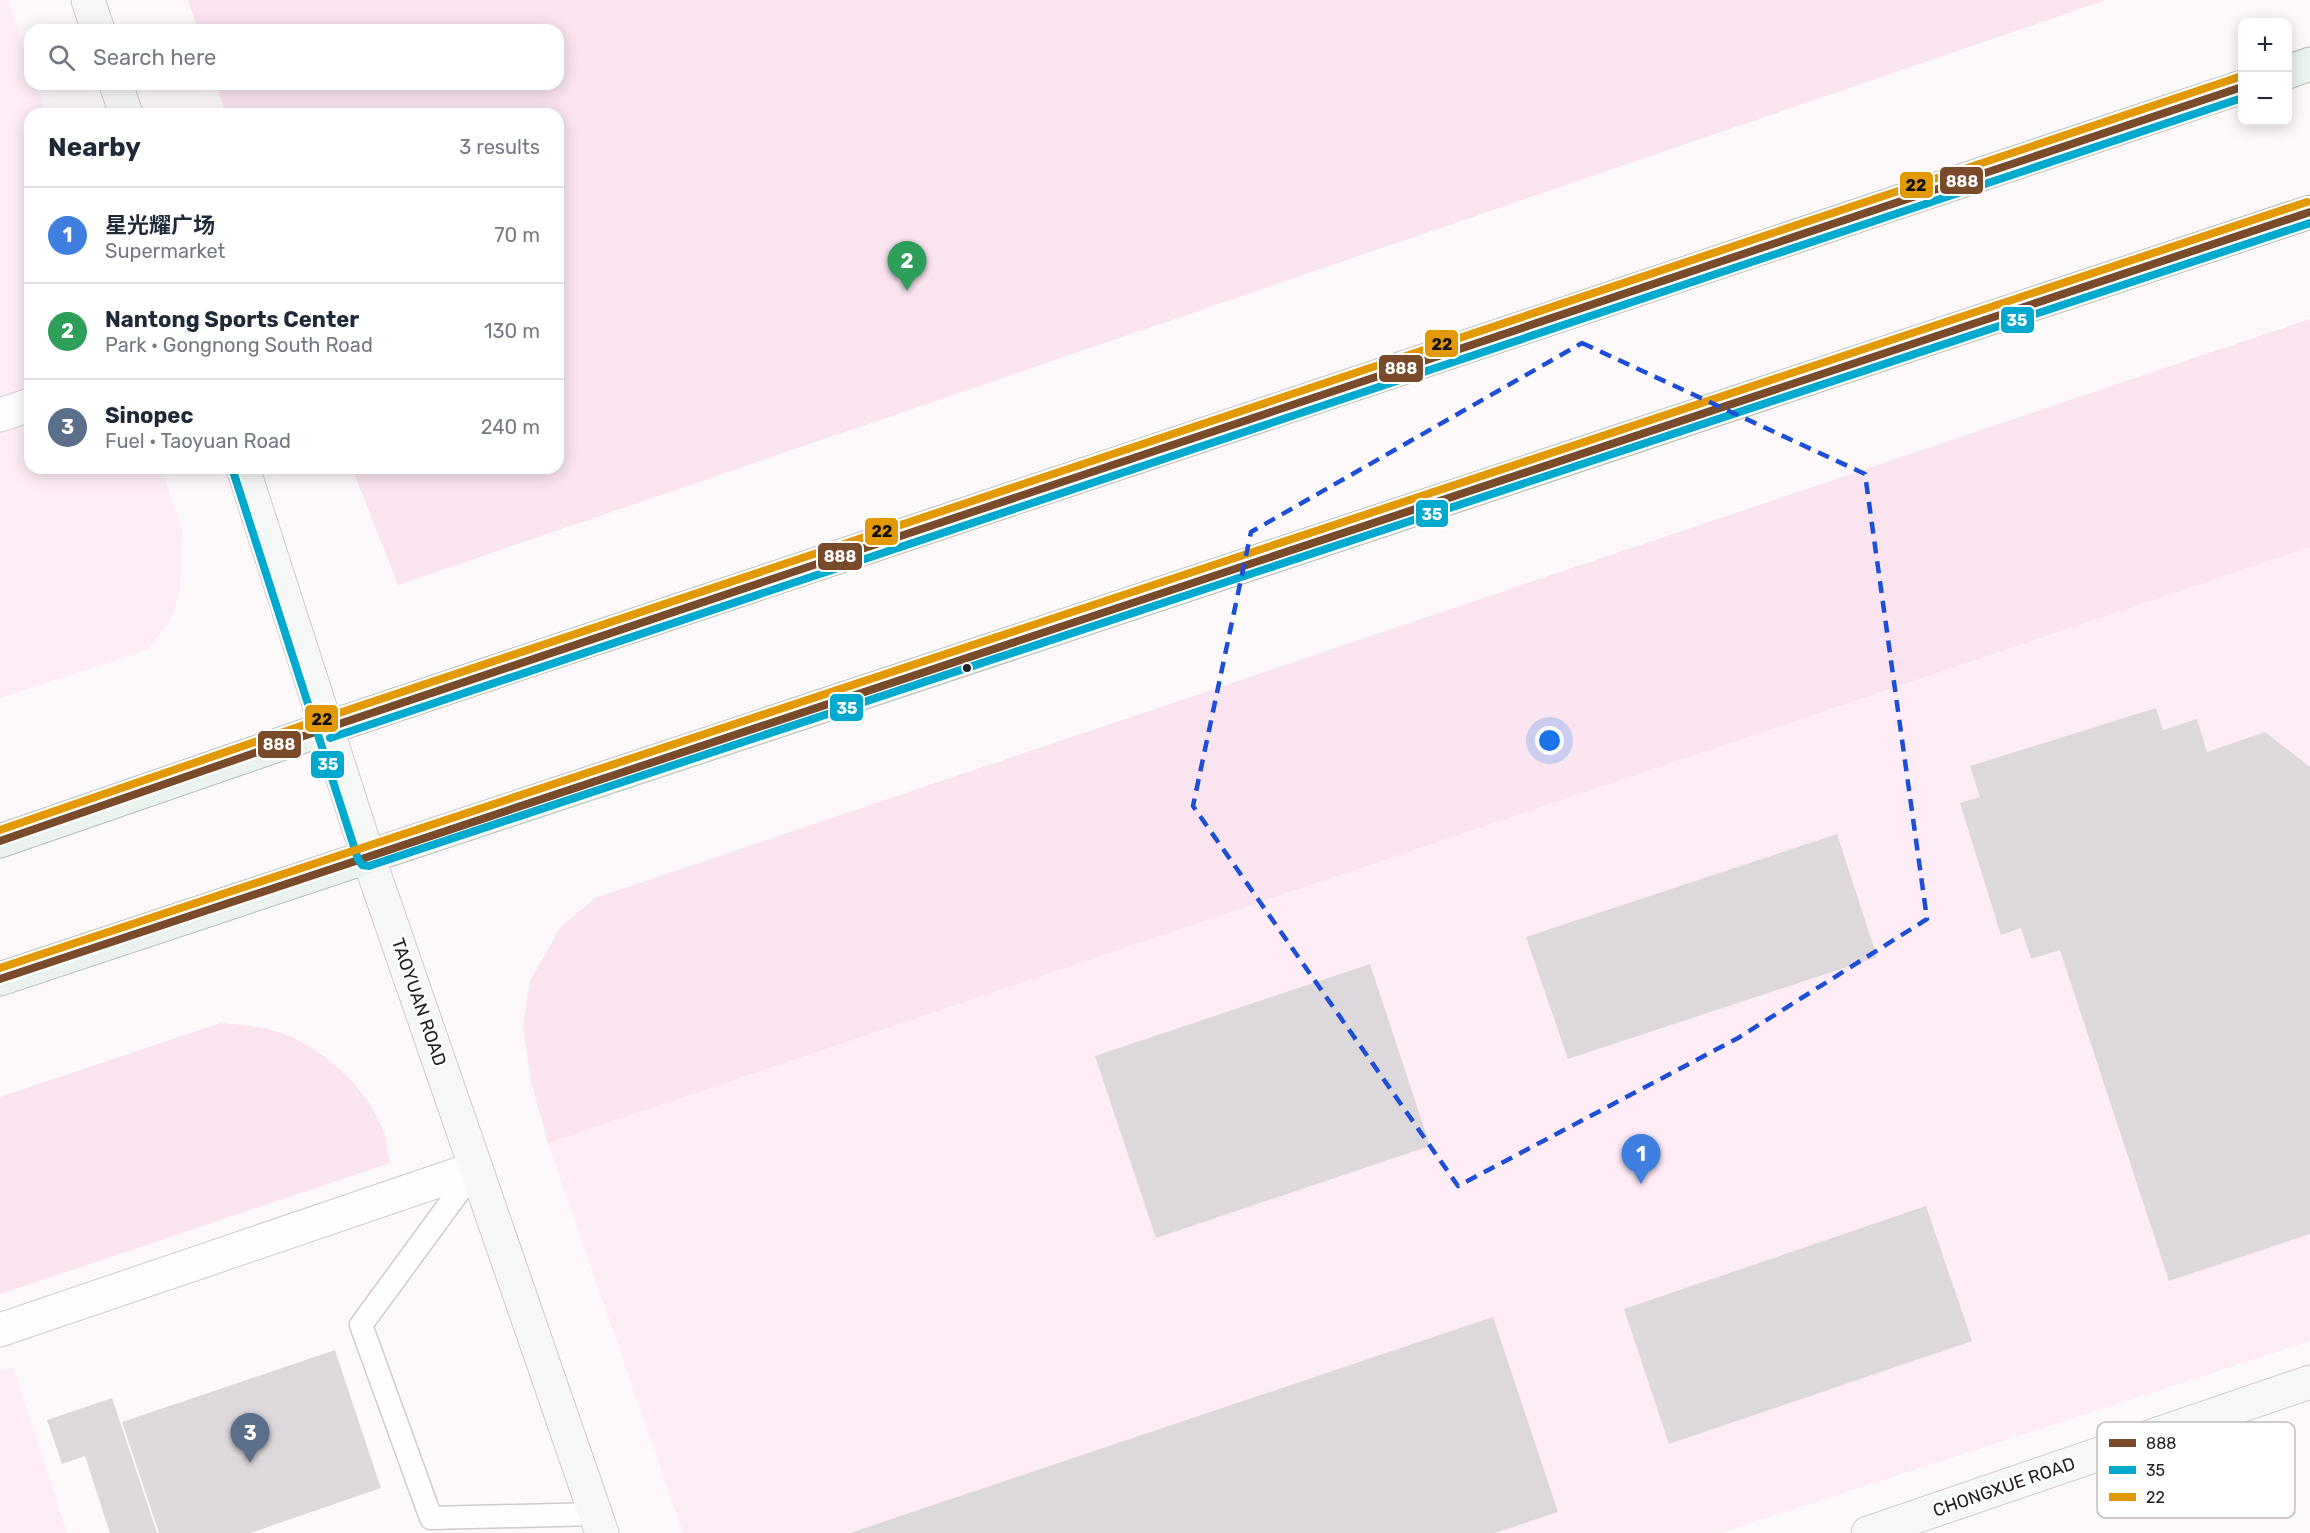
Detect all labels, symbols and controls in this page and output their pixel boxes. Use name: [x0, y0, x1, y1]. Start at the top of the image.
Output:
map controls: [2238, 18, 2292, 126]
button: +: [2238, 18, 2292, 72]
search box: [24, 24, 564, 90]
icon: search: [45, 41, 78, 74]
text: Search here: [93, 44, 216, 71]
button: −: [2238, 72, 2292, 126]
text: Nearby: [48, 132, 141, 163]
text: 3 results: [459, 135, 540, 159]
line badge: 888: [1939, 166, 1984, 195]
line badge: 22: [1899, 171, 1934, 199]
text: 888: [1946, 172, 1978, 191]
text: 22: [1906, 176, 1926, 195]
text: 星光耀广场: [105, 212, 215, 239]
text: 1: [63, 223, 72, 247]
text: 70 m: [494, 223, 540, 247]
text: Supermarket: [105, 239, 225, 263]
pin: 2: [888, 242, 926, 291]
text: Nantong Sports Center: [105, 306, 359, 333]
line badge: 35: [2000, 306, 2035, 334]
text: 35: [2007, 311, 2027, 330]
text: 2: [61, 319, 74, 343]
text: 130 m: [484, 319, 540, 343]
line badge: 22: [1424, 329, 1459, 358]
text: Park · Gongnong South Road: [105, 333, 373, 357]
text: 22: [1432, 335, 1452, 354]
line badge: 888: [1378, 354, 1424, 383]
text: 888: [1385, 359, 1417, 378]
text: Sinopec: [105, 402, 193, 429]
text: 3: [61, 415, 74, 439]
text: 240 m: [481, 415, 540, 439]
text: Fuel · Taoyuan Road: [105, 429, 291, 453]
line badge: 35: [1415, 499, 1449, 528]
text: 35: [1422, 505, 1442, 524]
line badge: 22: [864, 517, 899, 546]
text: 22: [872, 522, 892, 541]
line badge: 888: [817, 542, 863, 571]
text: 888: [824, 547, 856, 566]
unlabelled marker: [961, 662, 973, 674]
line badge: 35: [829, 693, 864, 722]
text: 35: [837, 699, 857, 718]
line badge: 22: [304, 704, 339, 733]
text: 22: [312, 710, 332, 729]
your location: [1535, 726, 1564, 755]
line badge: 888: [257, 730, 302, 759]
text: 888: [263, 735, 295, 754]
line badge: 35: [310, 750, 345, 779]
text: 35: [318, 755, 338, 774]
street label: TAOYUAN ROAD: [387, 935, 451, 1069]
pin: 1: [1622, 1134, 1660, 1184]
pin: 3: [230, 1414, 270, 1463]
legend: [2097, 1422, 2295, 1518]
text: 888: [2146, 1434, 2177, 1453]
street label: CHONGXUE ROAD: [1930, 1452, 2078, 1522]
text: 35: [2146, 1461, 2165, 1480]
text: 22: [2146, 1488, 2165, 1507]

